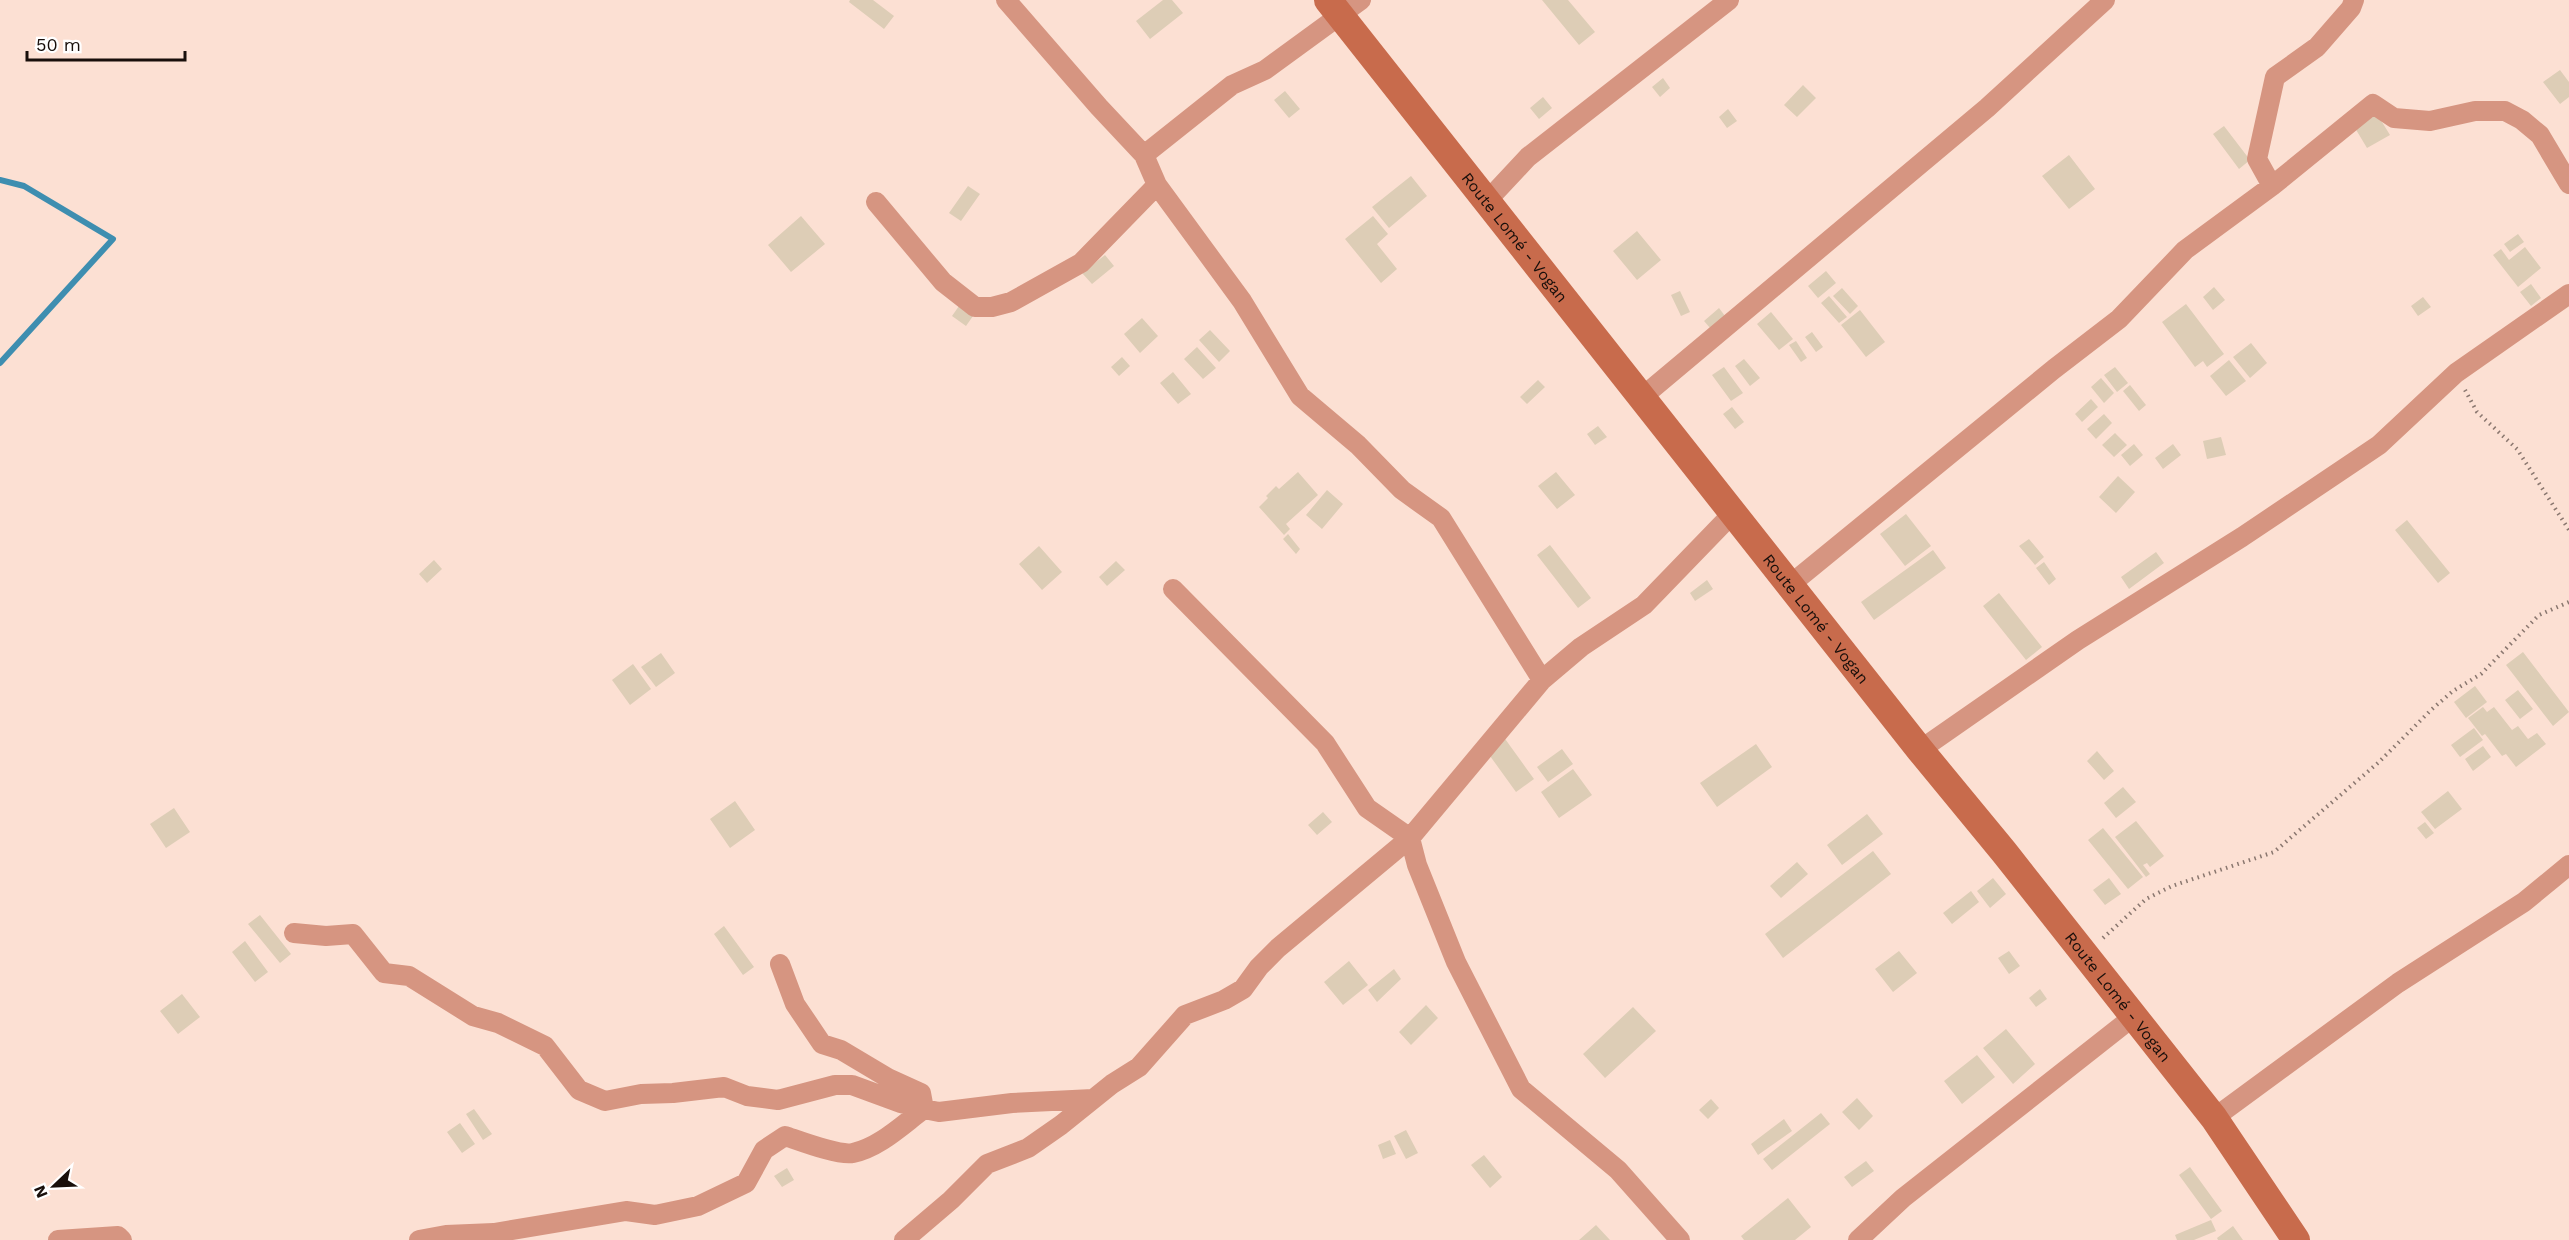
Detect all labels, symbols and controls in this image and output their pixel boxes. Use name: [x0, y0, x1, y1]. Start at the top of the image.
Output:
scale bar: [27, 24, 184, 62]
text: 50 m: [36, 34, 81, 55]
street label: Route Lomé - Vogan: [1458, 169, 1572, 306]
street label: Route Lomé - Vogan: [1759, 550, 1873, 688]
street label: Route Lomé - Vogan: [2061, 928, 2175, 1066]
north arrow: [24, 1156, 84, 1216]
text: N: [30, 1182, 52, 1201]

